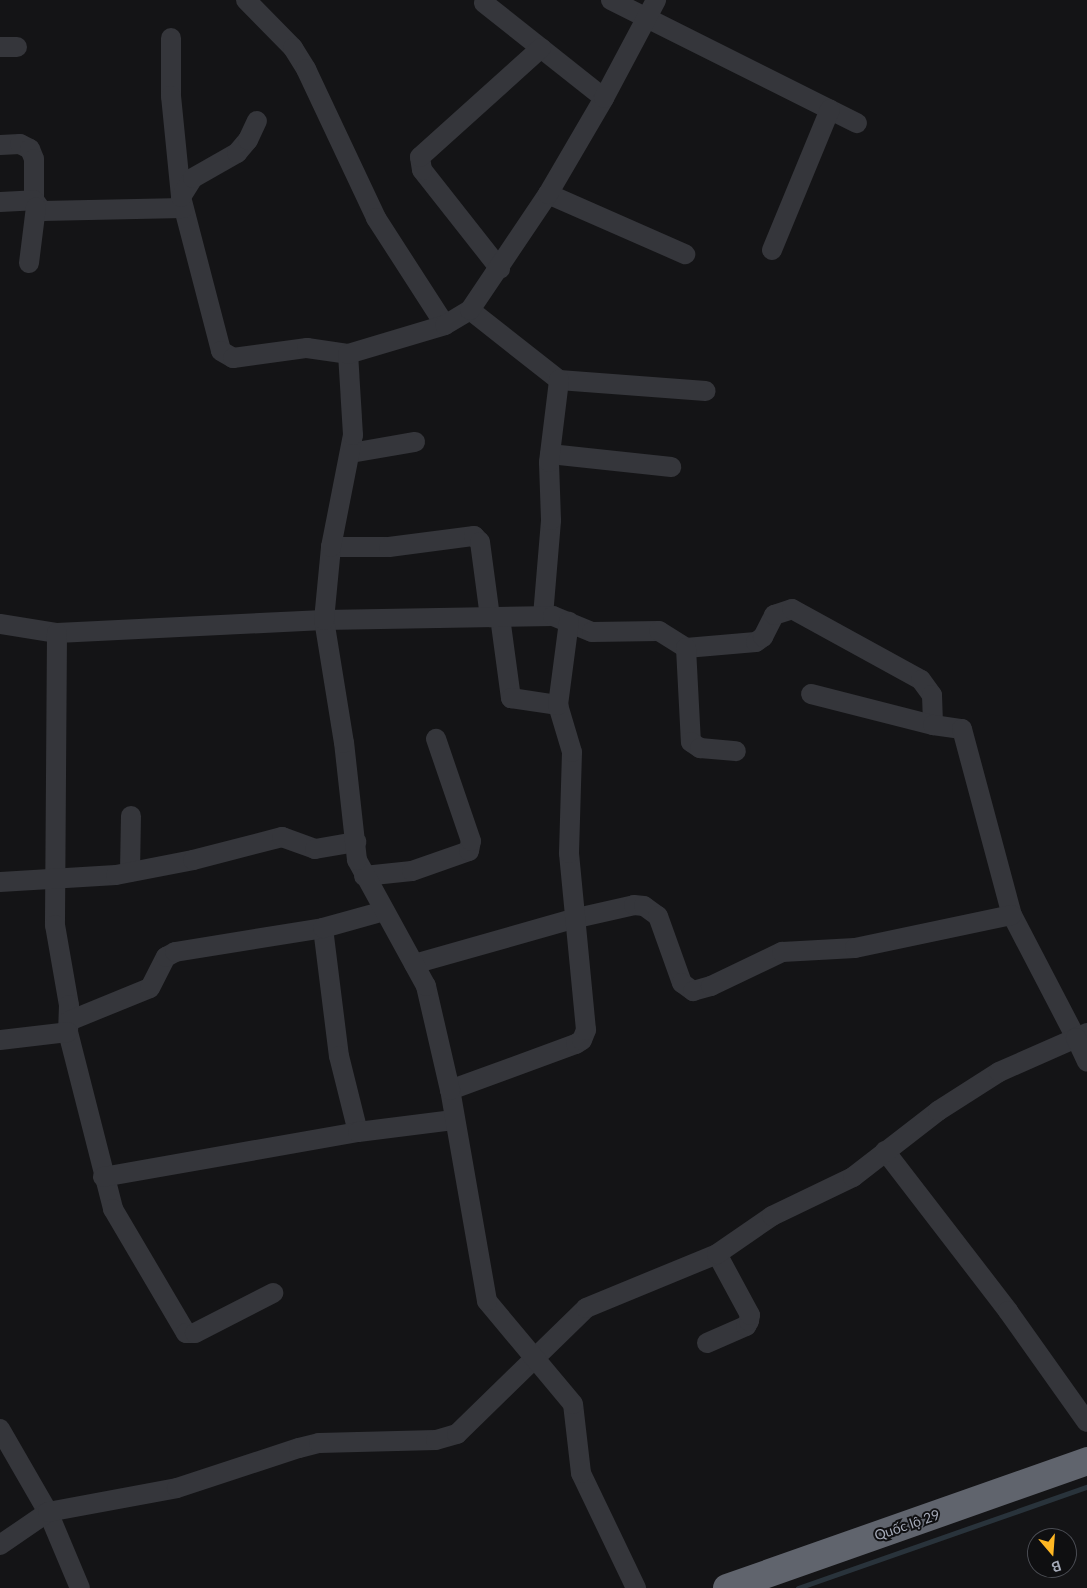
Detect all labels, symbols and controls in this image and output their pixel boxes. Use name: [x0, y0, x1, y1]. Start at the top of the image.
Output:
street label: Quốc lộ 29: [872, 1506, 942, 1544]
north arrow: [1027, 1528, 1077, 1578]
text: B: [1049, 1557, 1064, 1576]

